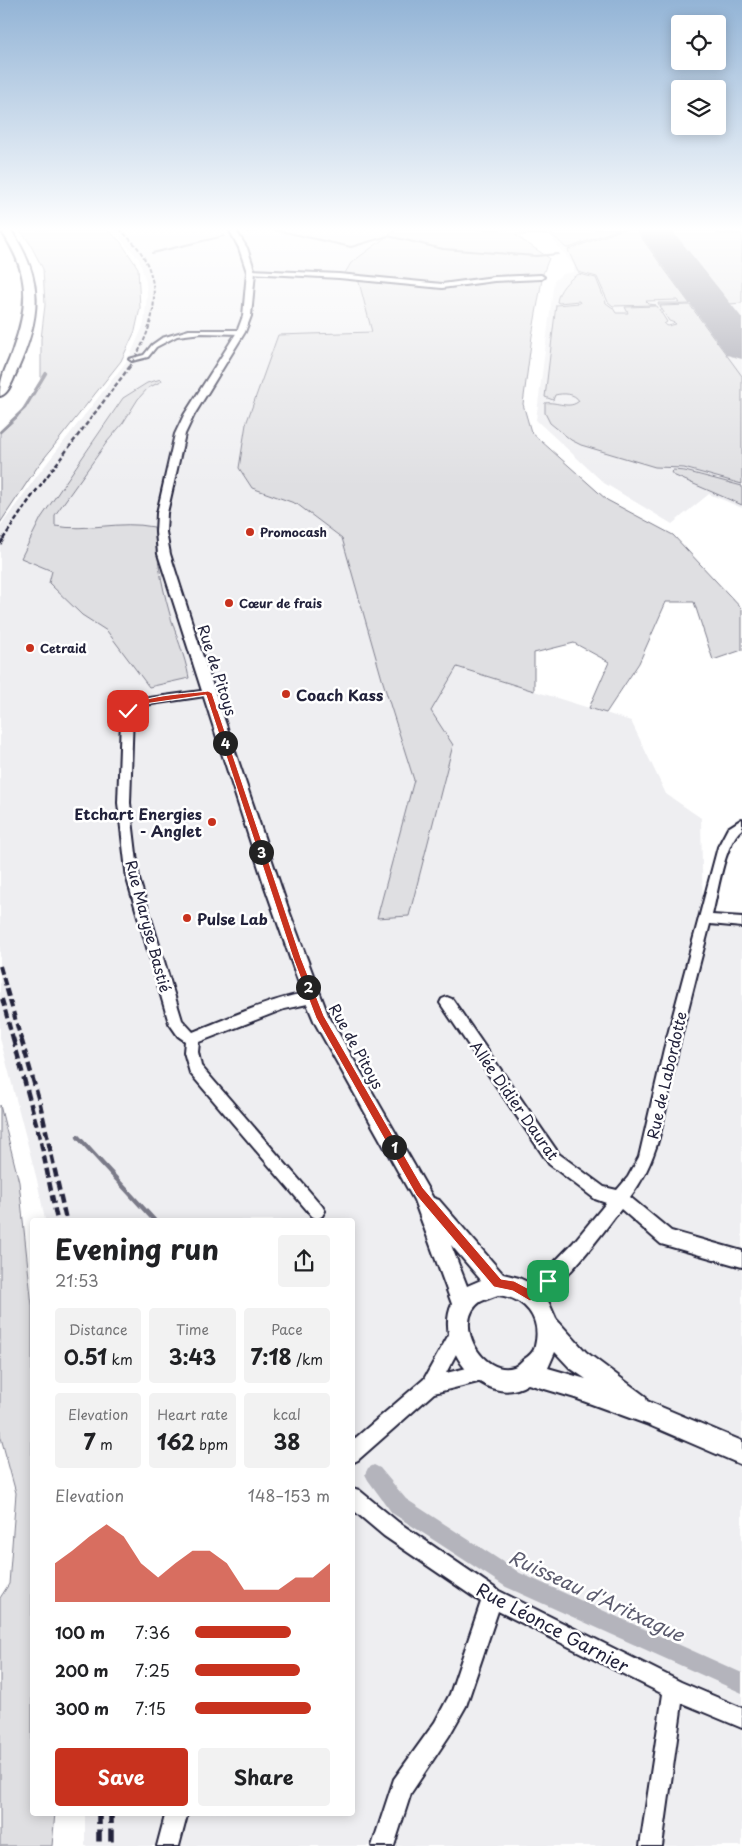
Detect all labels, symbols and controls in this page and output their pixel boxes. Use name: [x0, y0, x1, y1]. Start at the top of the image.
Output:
map controls: [671, 15, 726, 135]
button: locate: [671, 15, 726, 70]
button: layers: [671, 80, 726, 135]
place label: Promocash: [260, 523, 327, 541]
marker: Promocash: [244, 526, 256, 538]
place label: Cœur de frais: [239, 594, 322, 612]
marker: Cœur de frais: [223, 597, 235, 609]
street label: Rue de Pitoys: [192, 621, 244, 719]
place label: Cetraid: [40, 639, 87, 657]
marker: Cetraid: [24, 642, 36, 654]
place label: Coach Kass: [296, 683, 383, 706]
marker: Coach Kass: [280, 688, 292, 700]
pin: [107, 690, 149, 732]
icon: check: [114, 697, 142, 725]
pin: 4: [212, 730, 238, 756]
text: 4: [221, 733, 230, 754]
place label: Etchart Energies - Anglet: [74, 802, 202, 842]
marker: Etchart Energies - Anglet: [206, 816, 218, 828]
pin: 3: [248, 840, 274, 864]
text: 3: [257, 842, 266, 863]
street label: Rue Maryse Bastié: [120, 857, 178, 995]
place label: Pulse Lab: [197, 907, 268, 930]
marker: Pulse Lab: [181, 912, 193, 924]
pin: 2: [296, 974, 320, 1000]
text: 2: [304, 977, 313, 998]
street label: Rue de Pitoys: [324, 999, 390, 1093]
street label: Rue de Labordotte: [640, 1009, 692, 1141]
street label: Allée Didier Daurat: [465, 1036, 565, 1164]
pin: 1: [382, 1134, 406, 1160]
text: 1: [391, 1137, 398, 1158]
text: Evening run: [55, 1227, 219, 1270]
button: share: [278, 1235, 330, 1287]
pin: [527, 1260, 569, 1302]
icon: arrive: [534, 1267, 562, 1295]
text: 21:53: [55, 1268, 99, 1292]
text: Distance: [69, 1319, 128, 1340]
text: Time: [176, 1319, 209, 1340]
text: Pace: [271, 1319, 303, 1340]
text: 0.51: [64, 1340, 107, 1372]
text: 3:43: [169, 1340, 216, 1372]
text: 7:18: [251, 1340, 292, 1372]
text: km: [107, 1349, 133, 1370]
text: /km: [292, 1349, 323, 1370]
text: Elevation: [68, 1404, 128, 1425]
text: Heart rate: [157, 1404, 228, 1425]
text: kcal: [273, 1404, 301, 1425]
text: 7: [83, 1425, 96, 1457]
text: 162: [157, 1425, 195, 1457]
text: 38: [273, 1425, 300, 1457]
text: m: [96, 1434, 113, 1455]
text: bpm: [195, 1434, 228, 1455]
text: Elevation: [55, 1483, 124, 1507]
text: 148–153 m: [248, 1483, 330, 1507]
water label: Ruisseau d'Aritxague: [505, 1542, 690, 1648]
street label: Rue Léonce Garnier: [472, 1575, 635, 1679]
text: 100 m: [55, 1620, 105, 1644]
text: 7:36: [135, 1620, 170, 1644]
text: 200 m: [55, 1658, 109, 1682]
text: 7:25: [135, 1658, 170, 1682]
text: 300 m: [55, 1696, 109, 1720]
text: 7:15: [135, 1696, 166, 1720]
button: Save: [55, 1748, 188, 1806]
button: Share: [198, 1748, 330, 1806]

